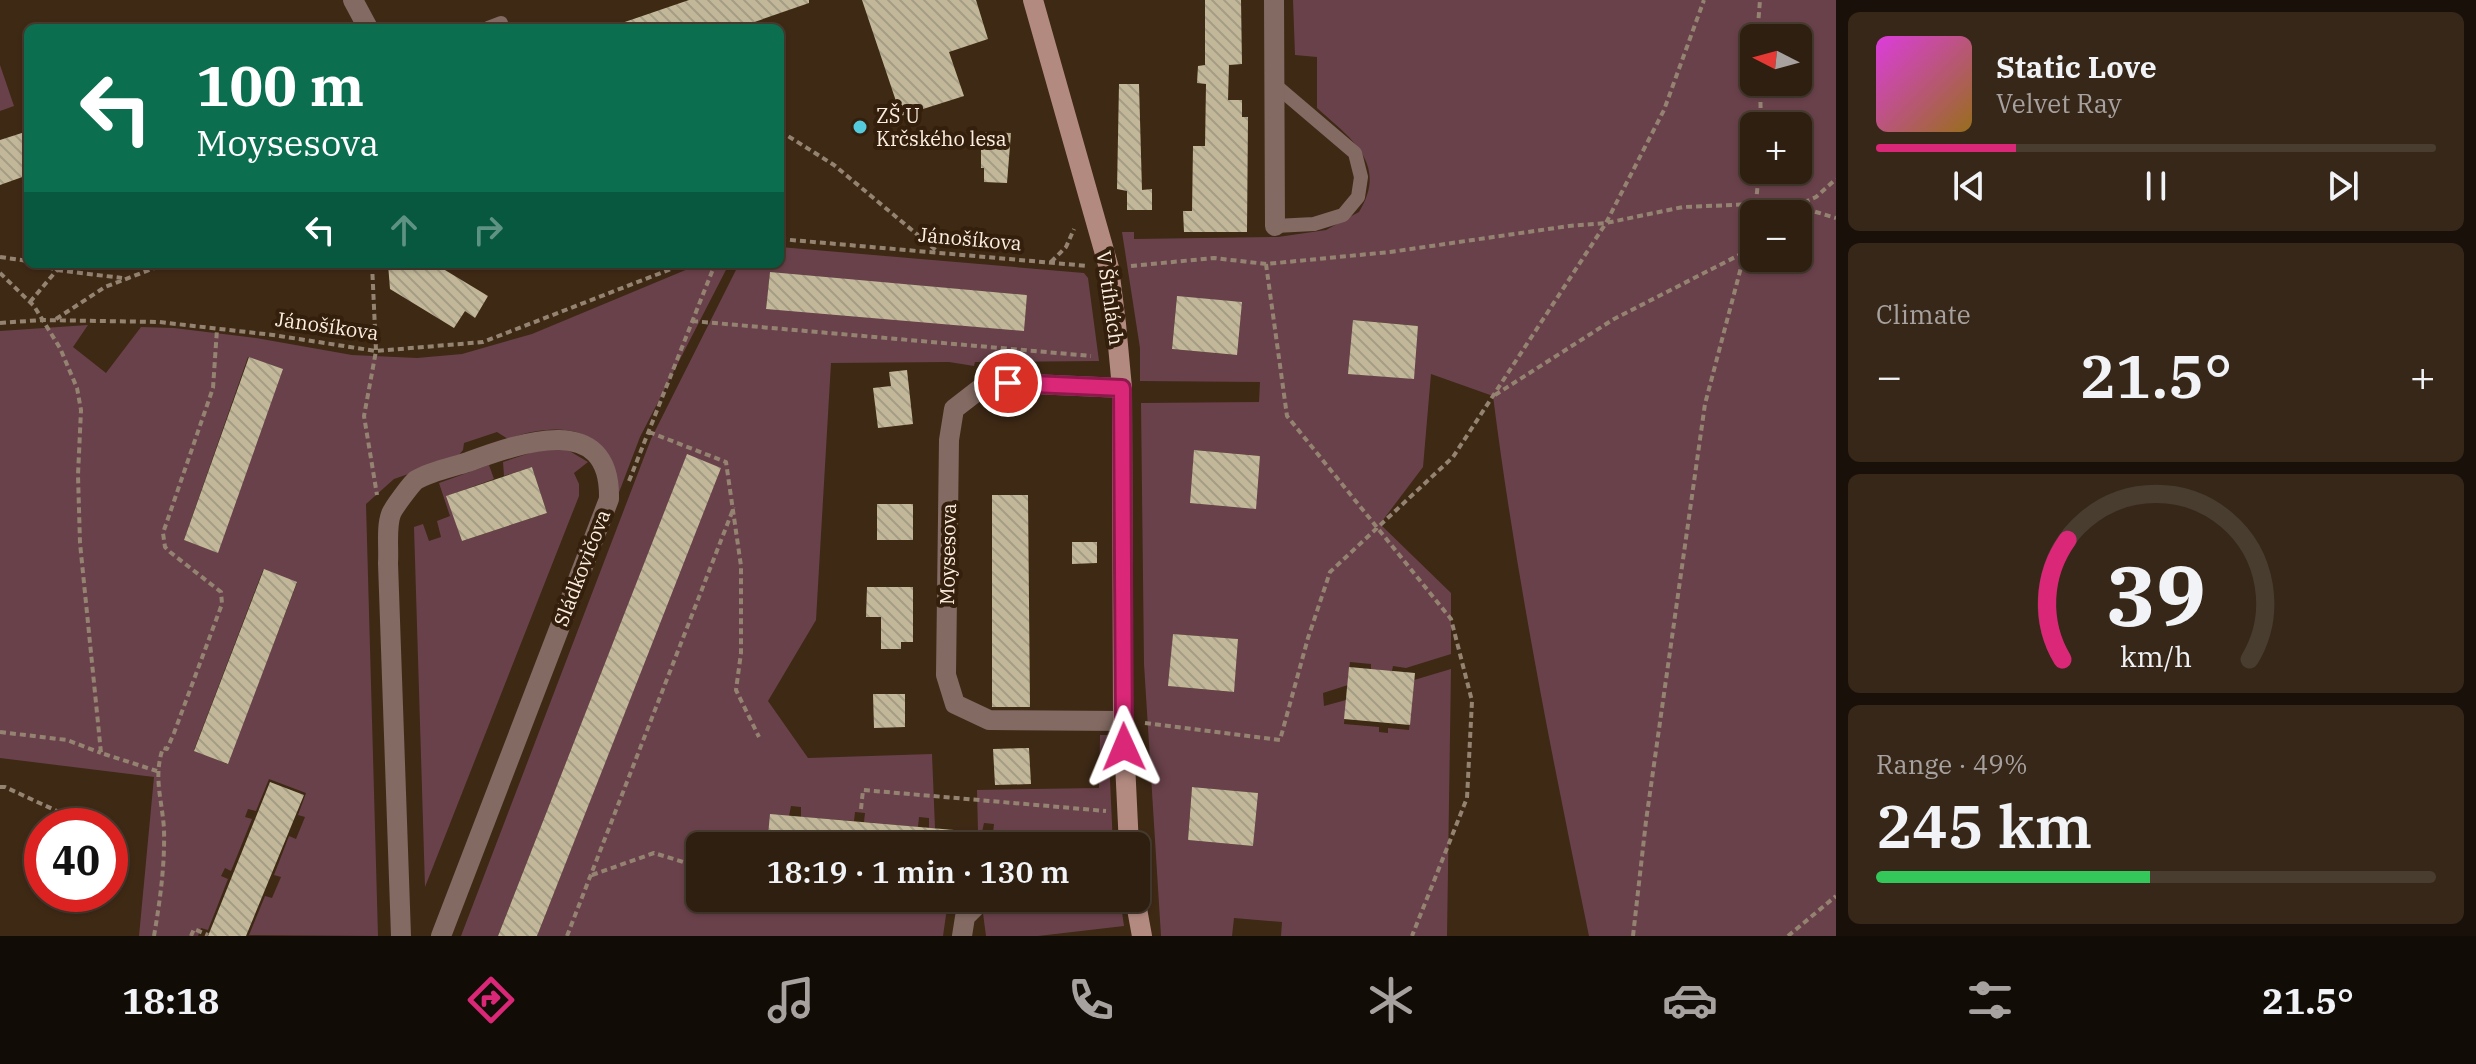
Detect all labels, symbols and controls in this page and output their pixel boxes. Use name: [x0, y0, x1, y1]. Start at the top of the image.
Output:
north arrow: [1740, 24, 1812, 96]
map controls: [1740, 24, 1812, 272]
text: Static Love: [1996, 47, 2157, 86]
text: 100 m: [196, 49, 364, 121]
icon: left: [64, 56, 168, 160]
text: Velvet Ray: [1996, 86, 2122, 120]
place label: ZŠ U Krčského lesa: [876, 102, 1007, 152]
button: +: [1740, 112, 1812, 184]
marker: ZŠ U Krčského lesa: [851, 118, 869, 136]
text: Moysesova: [196, 119, 379, 166]
icon: previous: [1947, 164, 1991, 208]
icon: pause: [2134, 164, 2178, 208]
icon: next: [2321, 164, 2365, 208]
button: −: [1740, 200, 1812, 272]
icon: left: [298, 208, 342, 252]
icon: ahead: [382, 208, 426, 252]
icon: right: [466, 208, 510, 252]
street label: Jánošíkova: [917, 221, 1023, 256]
street label: V Štíhlách: [1090, 249, 1130, 347]
text: Climate: [1876, 297, 1971, 331]
street label: Jánošíkova: [274, 305, 380, 346]
text: 21.5°: [2080, 336, 2232, 415]
text: −: [1876, 347, 1902, 404]
text: +: [2410, 347, 2436, 404]
pin: [974, 349, 1042, 417]
icon: arrive: [986, 361, 1030, 405]
street label: Moysesova: [933, 503, 962, 605]
street label: Sládkovičova: [547, 506, 616, 630]
text: 39: [2106, 540, 2206, 648]
text: km/h: [2120, 638, 2192, 675]
position arrow: [1082, 705, 1166, 789]
text: Range · 49%: [1876, 747, 2028, 781]
text: 245 km: [1876, 786, 2092, 865]
speed limit sign: 40: [24, 808, 128, 912]
text: 18:19 · 1 min · 130 m: [767, 852, 1069, 891]
icon: directions: [463, 972, 519, 1028]
icon: music: [763, 972, 819, 1028]
icon: phone: [1063, 972, 1119, 1028]
icon: climate: [1363, 972, 1419, 1028]
icon: car: [1662, 972, 1718, 1028]
icon: filters: [1962, 972, 2018, 1028]
text: 18:18: [122, 977, 219, 1024]
text: 21.5°: [2262, 977, 2354, 1024]

